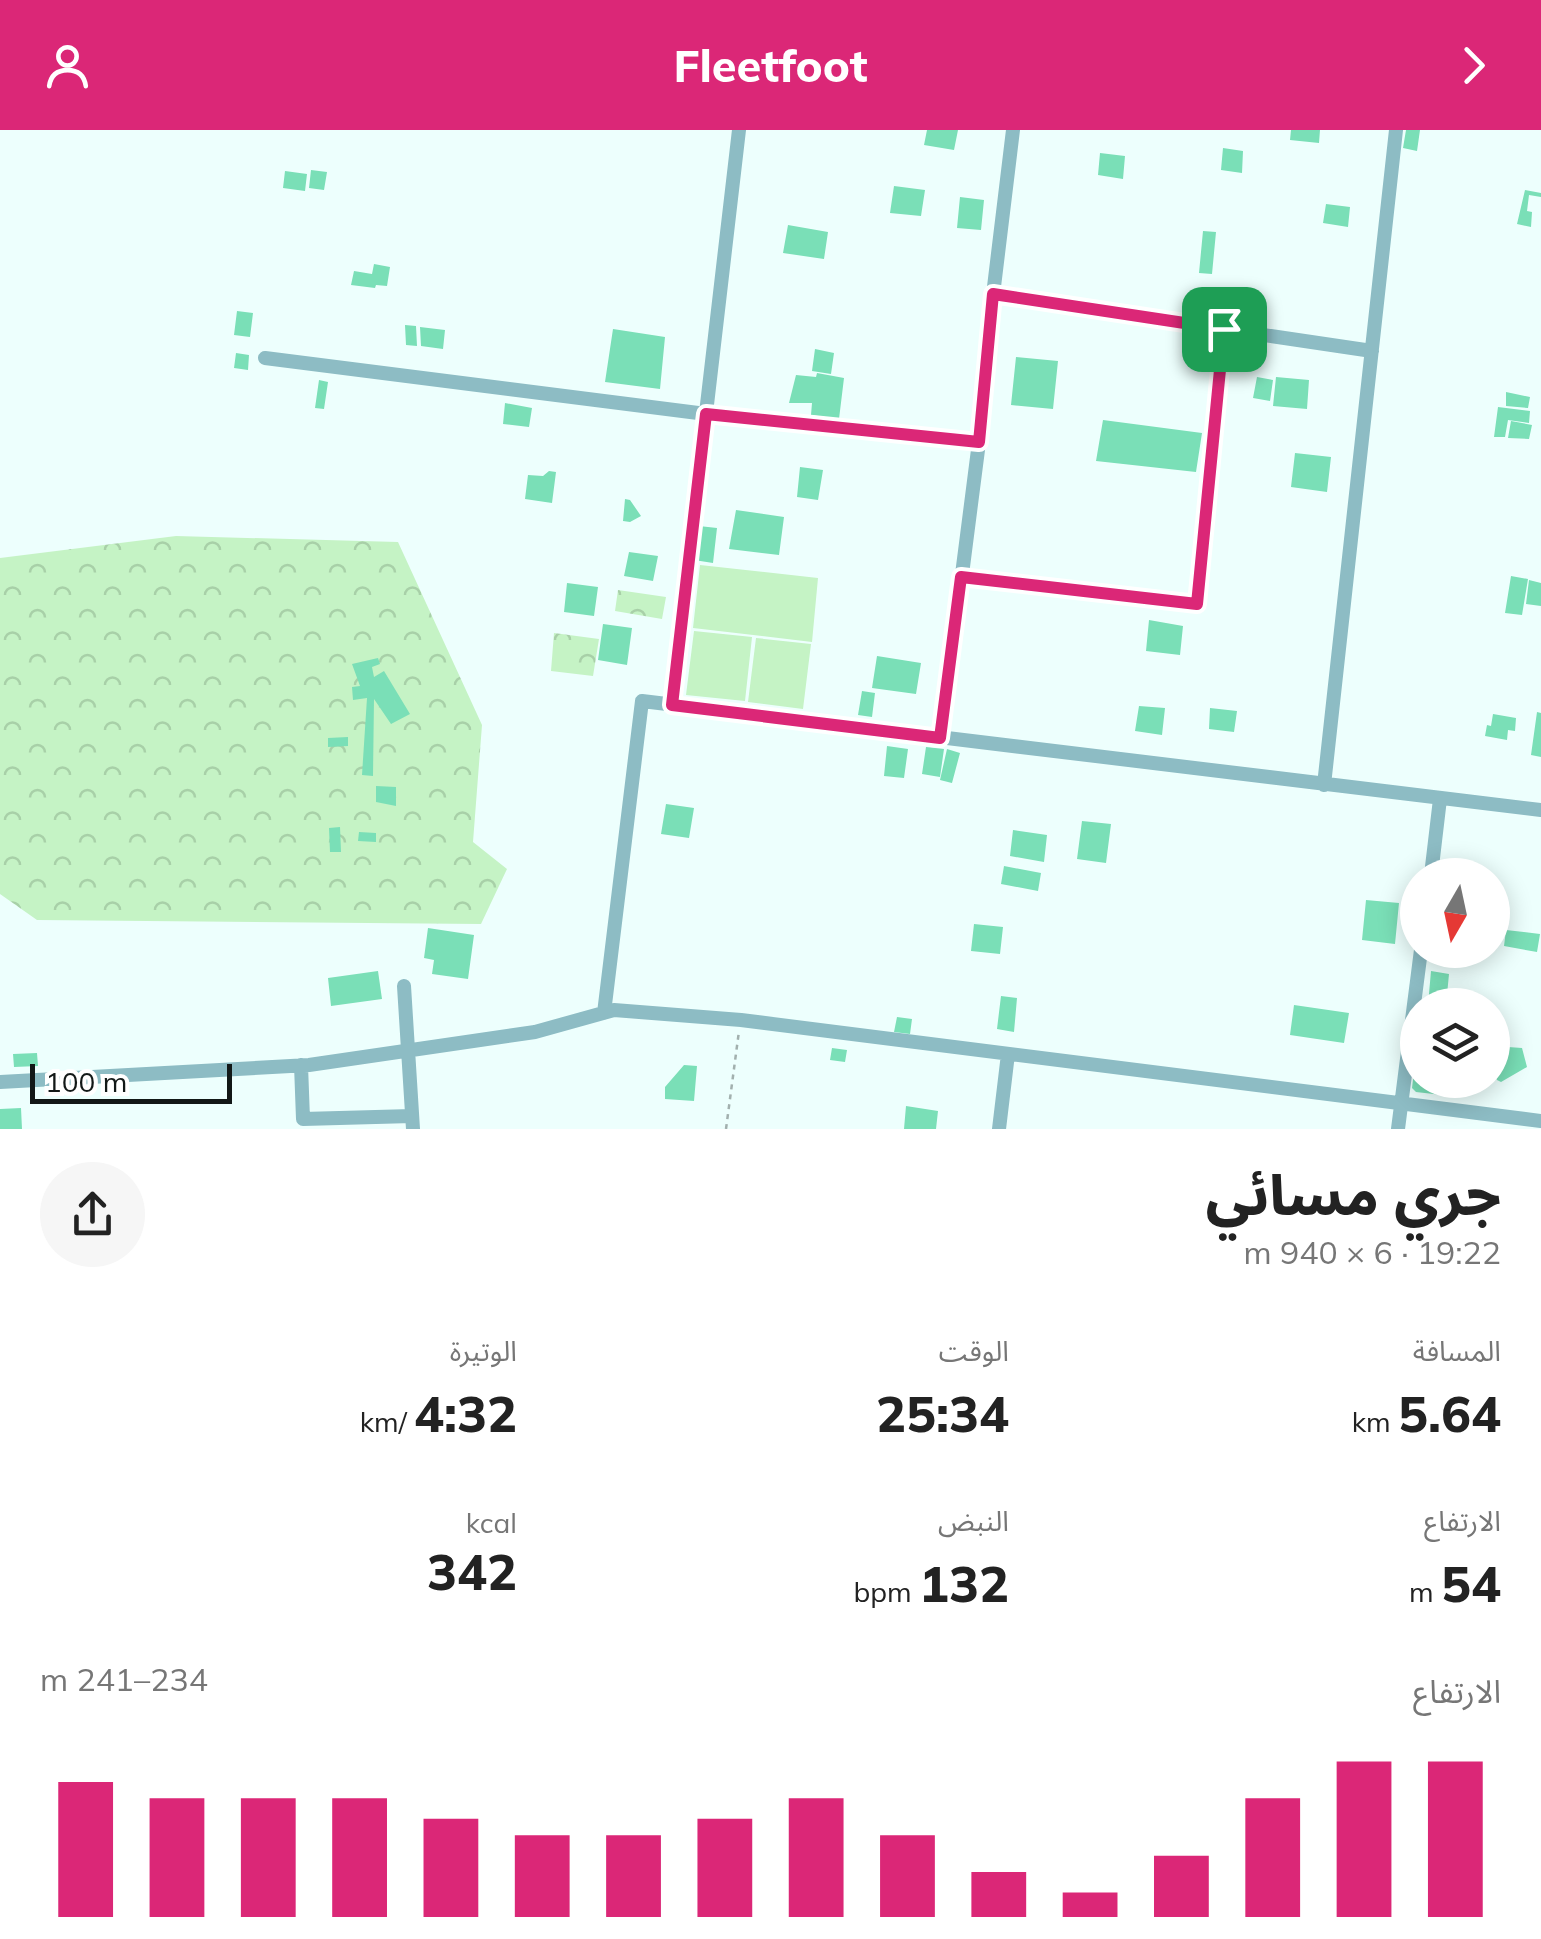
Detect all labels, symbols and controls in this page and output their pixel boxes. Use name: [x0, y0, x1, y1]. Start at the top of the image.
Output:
text: Fleetfoot: [673, 37, 868, 93]
icon: person: [40, 38, 95, 93]
icon: forward: [1446, 38, 1501, 93]
pin: [1182, 287, 1267, 372]
icon: arrive: [1197, 302, 1252, 357]
north arrow: [1400, 858, 1510, 968]
map controls: [1400, 858, 1510, 1098]
button: layers: [1400, 988, 1510, 1098]
scale bar: [30, 1059, 232, 1104]
text: 100 m: [45, 1064, 127, 1099]
text: جري مسائي: [1206, 1160, 1501, 1229]
button: share: [40, 1162, 145, 1267]
text: 19:22 · 6 × 940 m: [1244, 1232, 1501, 1272]
text: الوتيرة: [450, 1333, 517, 1368]
text: الوقت: [939, 1333, 1009, 1368]
text: المسافة: [1413, 1333, 1501, 1368]
text: 4:32: [414, 1382, 517, 1445]
text: 25:34: [876, 1382, 1009, 1445]
text: 5.64: [1398, 1382, 1501, 1445]
text: /km: [360, 1404, 414, 1439]
text: km: [1352, 1404, 1398, 1439]
text: النبض: [938, 1503, 1009, 1538]
text: الارتفاع: [1424, 1503, 1501, 1538]
text: kcal: [466, 1505, 517, 1540]
text: 342: [427, 1540, 517, 1603]
text: 132: [919, 1552, 1009, 1615]
text: 54: [1441, 1552, 1501, 1615]
text: bpm: [854, 1574, 919, 1609]
text: m: [1409, 1574, 1441, 1609]
text: 234–241 m: [40, 1659, 208, 1699]
text: الارتفاع: [1413, 1671, 1501, 1711]

